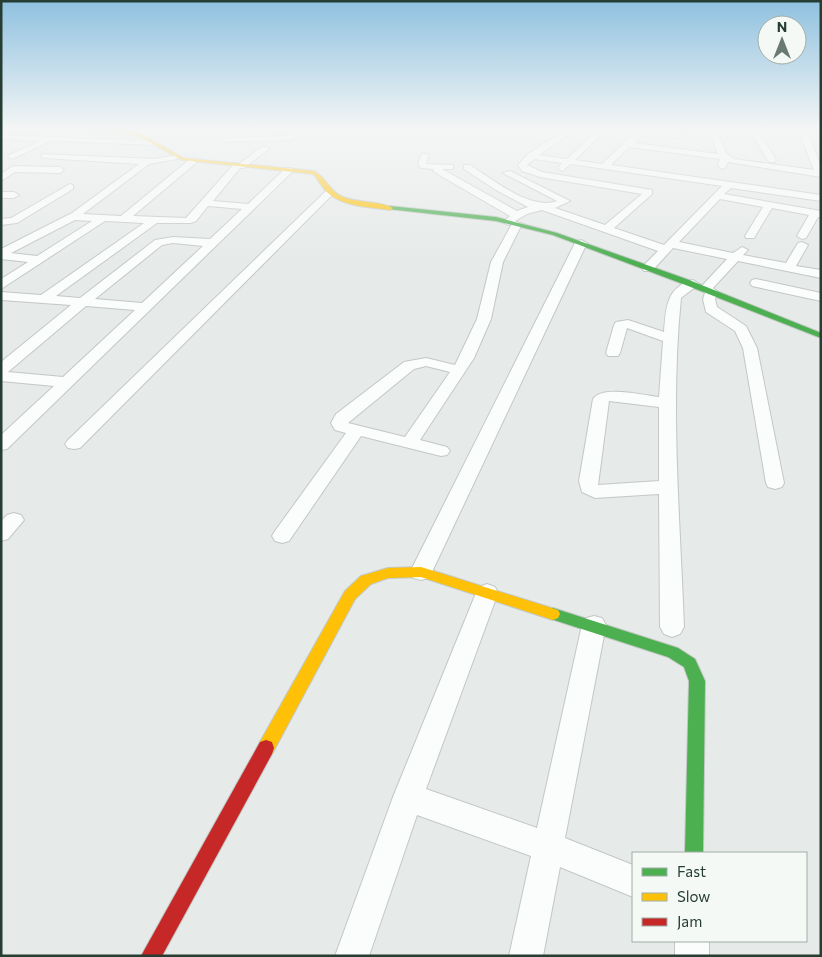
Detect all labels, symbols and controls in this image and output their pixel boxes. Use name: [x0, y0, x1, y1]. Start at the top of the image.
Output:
north arrow: [757, 15, 807, 65]
text: N: [777, 18, 787, 35]
legend: [632, 852, 807, 942]
text: Fast: [677, 862, 706, 880]
text: Slow: [677, 887, 710, 905]
text: Jam: [677, 912, 702, 930]

